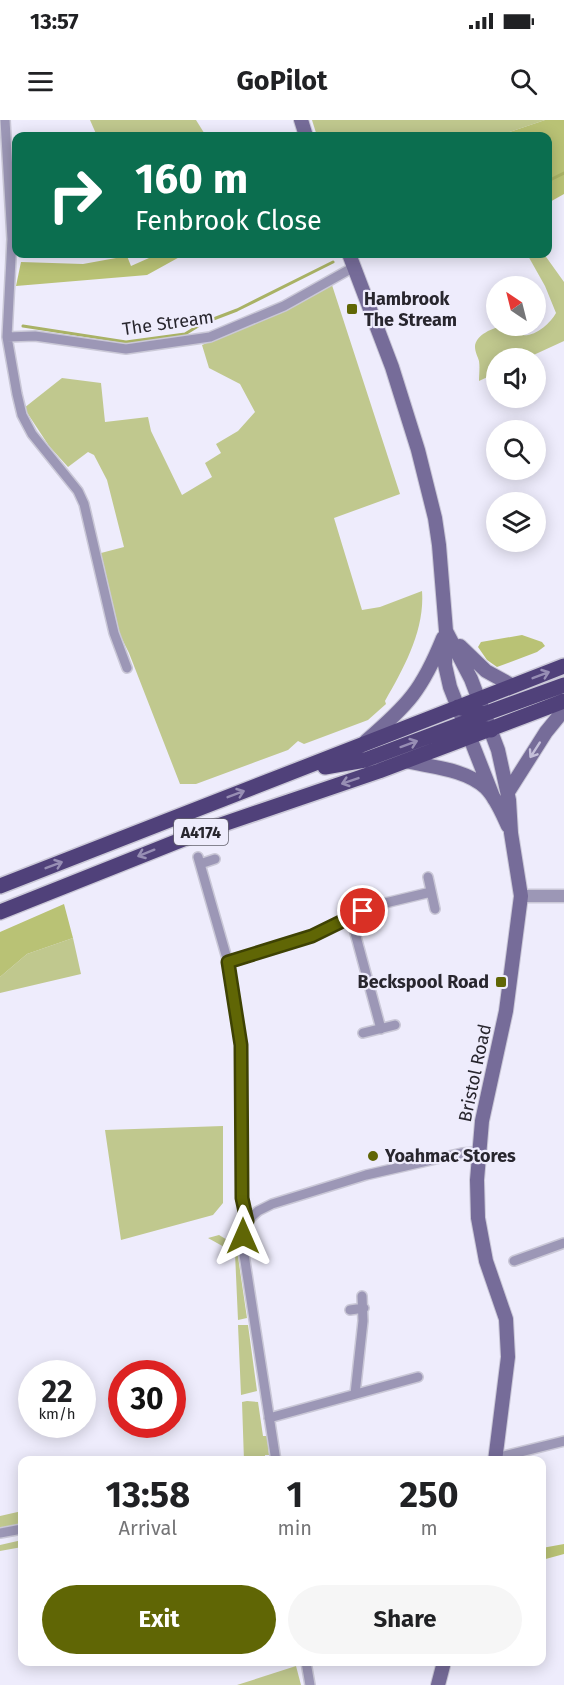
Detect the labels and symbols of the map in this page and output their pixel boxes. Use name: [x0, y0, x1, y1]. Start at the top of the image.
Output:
north arrow: [486, 276, 546, 336]
place label: Hambrook The Stream: [364, 288, 457, 331]
marker: Hambrook The Stream: [345, 302, 359, 316]
street label: The Stream: [121, 306, 215, 340]
one-way arrow: [531, 669, 550, 680]
one-way arrow: [400, 737, 418, 748]
one-way arrow: [528, 741, 540, 758]
one-way arrow: [341, 776, 360, 787]
one-way arrow: [226, 788, 245, 799]
road number: A4174: [174, 819, 228, 845]
one-way arrow: [137, 848, 156, 859]
one-way arrow: [45, 859, 63, 870]
pin: [337, 885, 388, 936]
place label: Beckspool Road: [358, 971, 489, 993]
marker: Beckspool Road: [494, 975, 508, 989]
street label: Bristol Road: [454, 1022, 496, 1124]
place label: Yoahmac Stores: [384, 1145, 516, 1167]
marker: Yoahmac Stores: [366, 1149, 380, 1163]
position arrow: [211, 1204, 275, 1268]
speed limit sign: 30: [108, 1360, 186, 1438]

